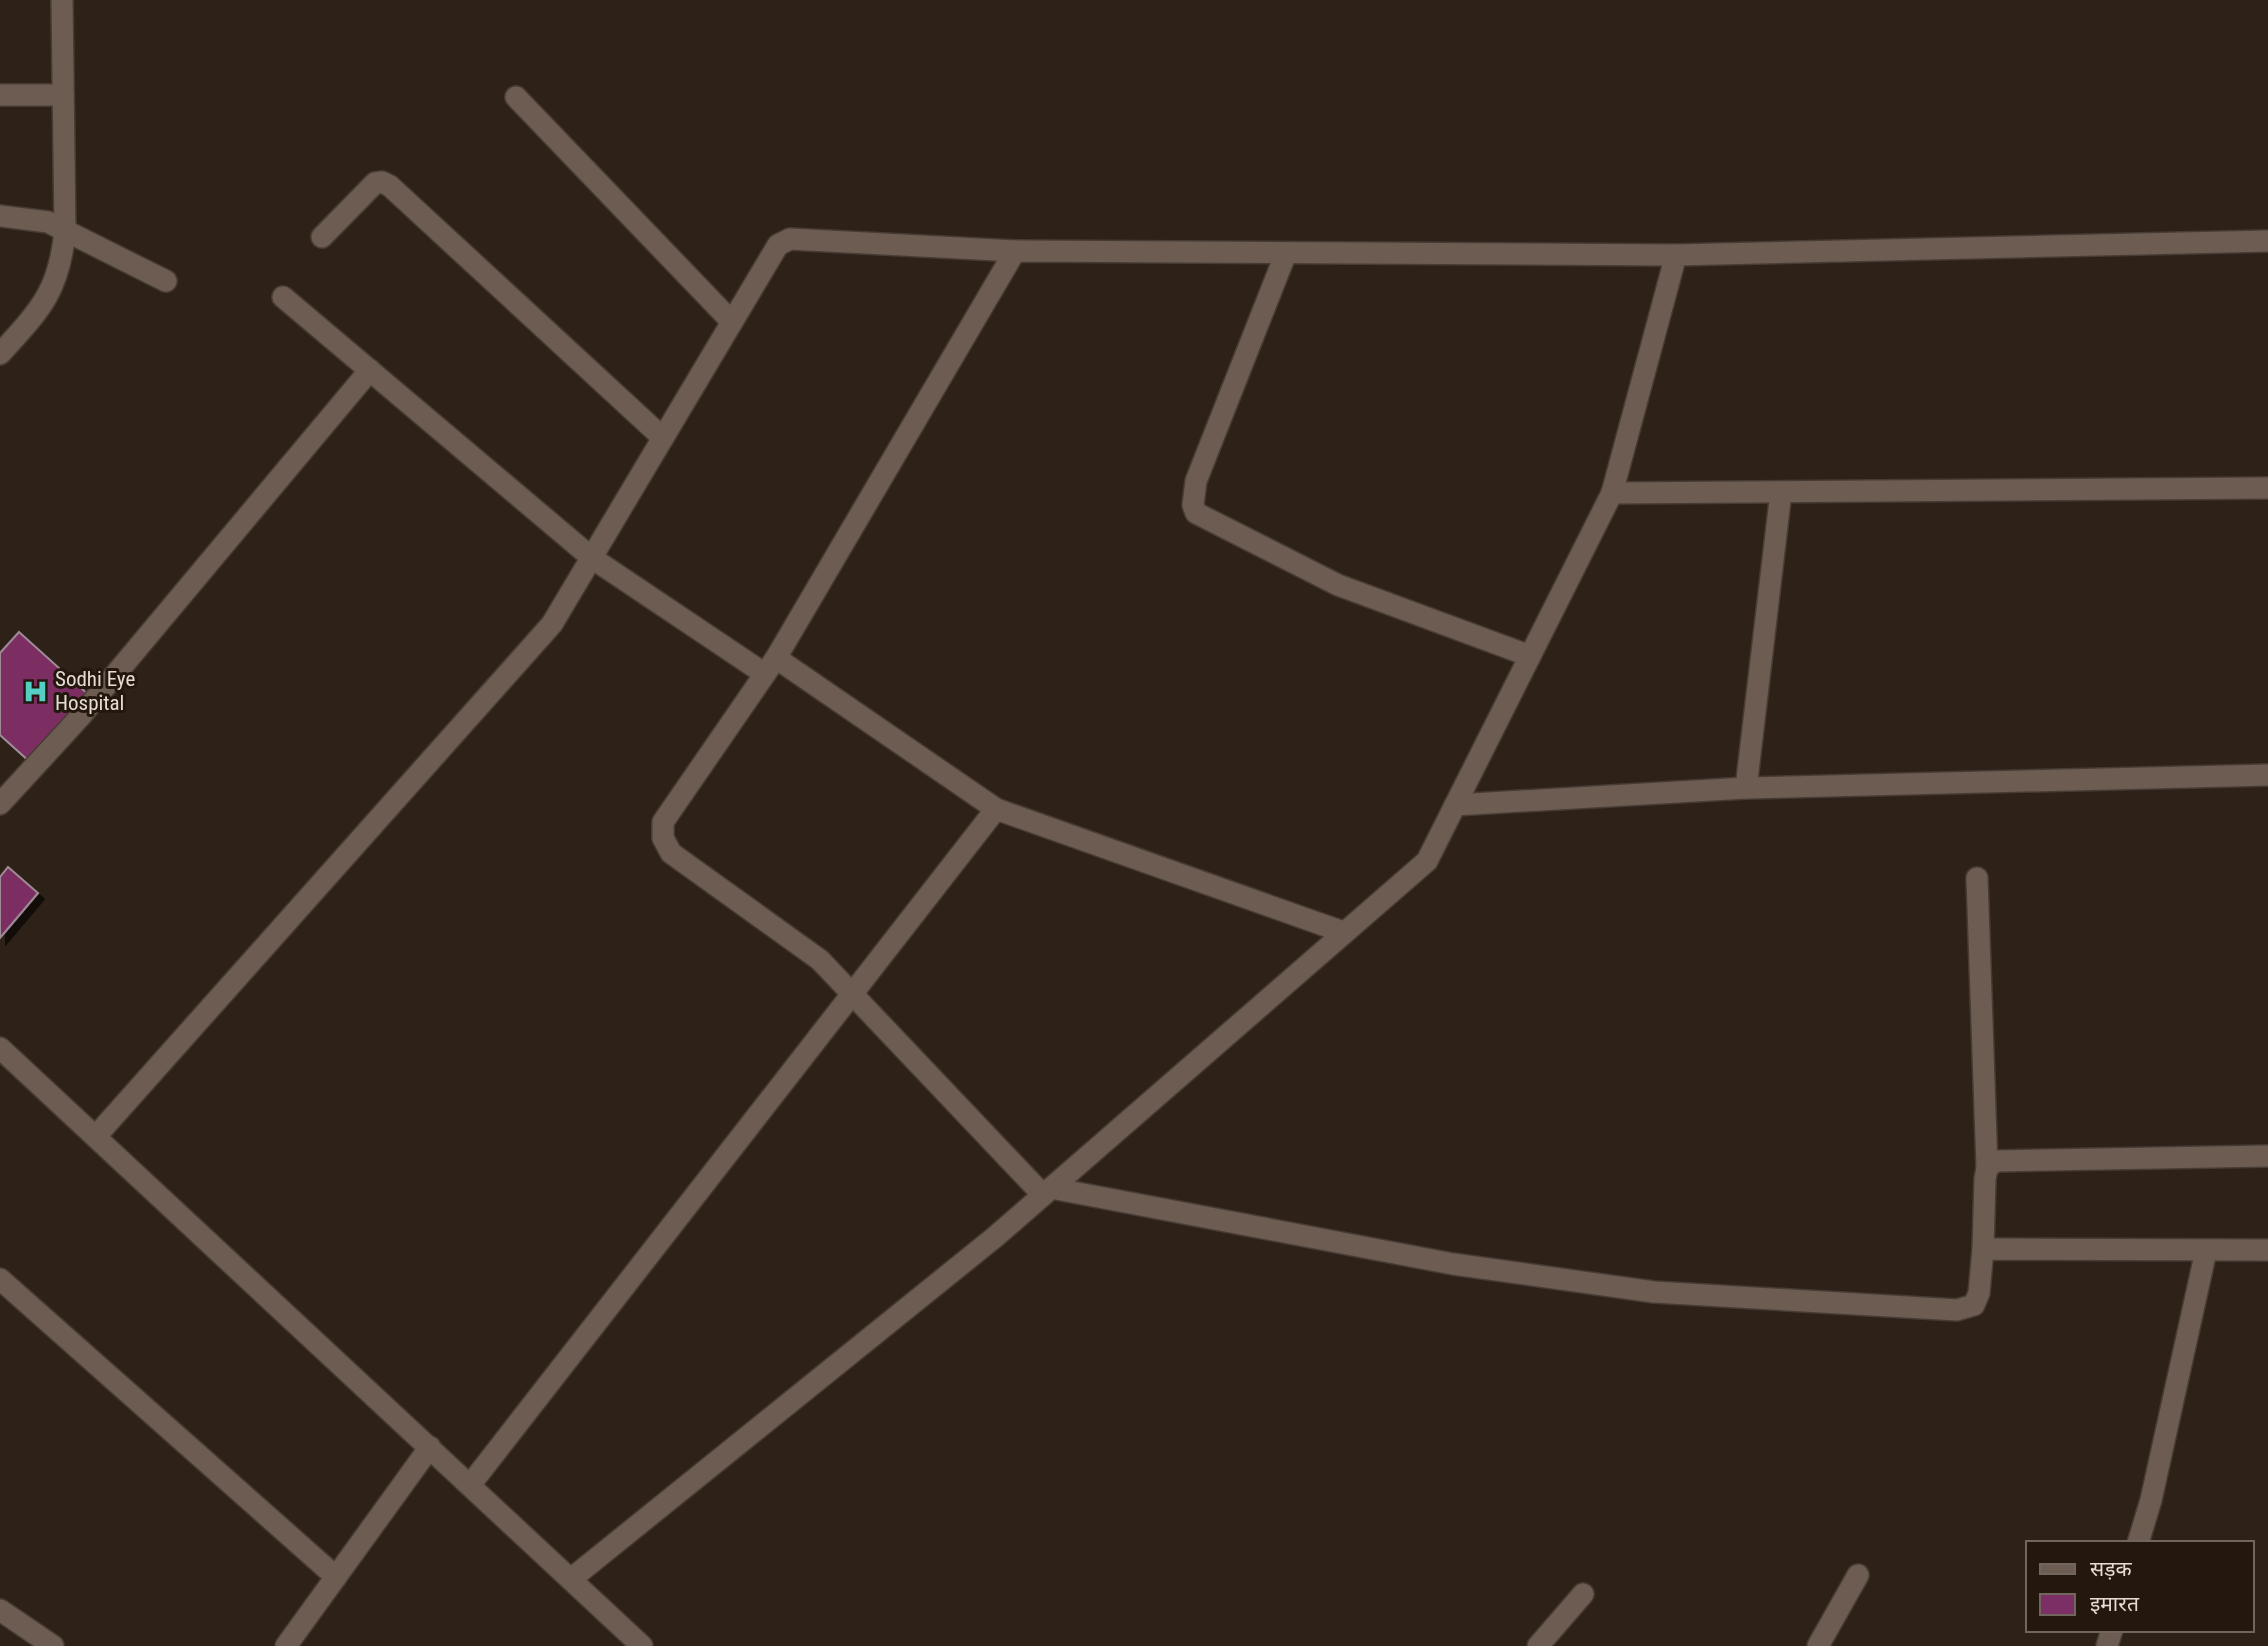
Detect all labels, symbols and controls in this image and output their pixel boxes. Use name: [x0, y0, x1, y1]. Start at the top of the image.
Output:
place label: Sodhi Eye Hospital: [55, 667, 135, 715]
hospital icon: Sodhi Eye Hospital: [21, 677, 49, 705]
legend: [2026, 1541, 2254, 1632]
text: सड़क: [2090, 1557, 2132, 1581]
text: इमारत: [2090, 1592, 2140, 1616]

